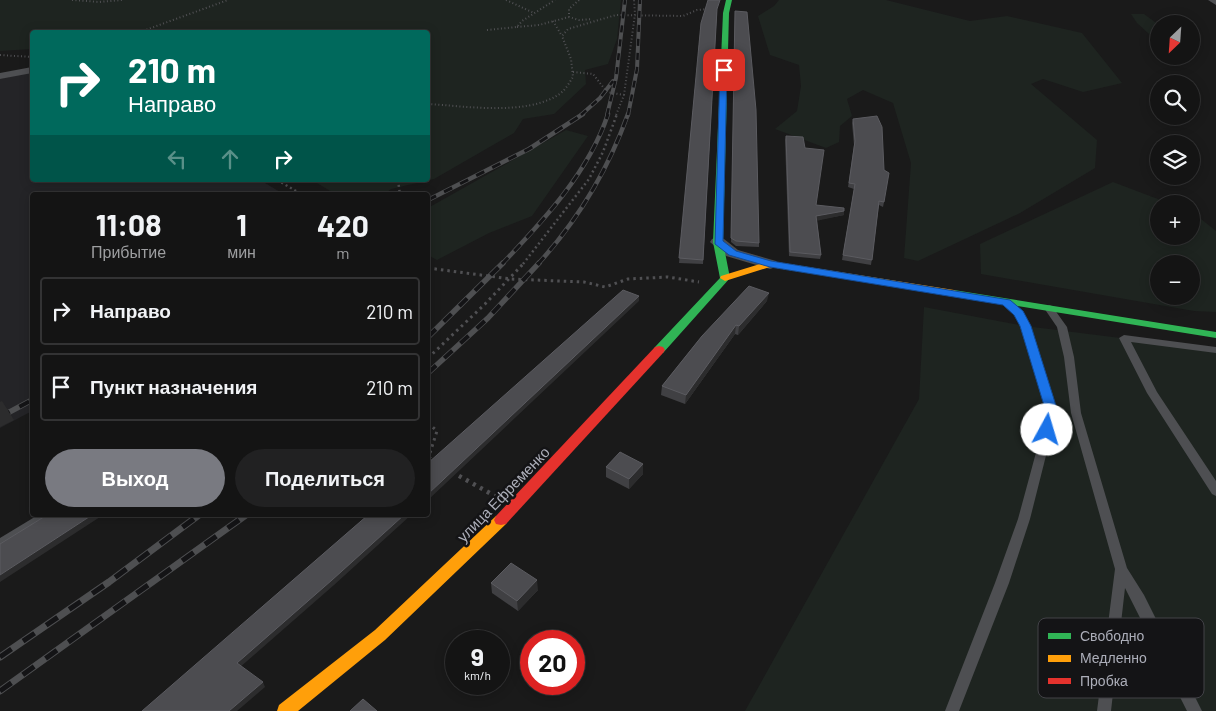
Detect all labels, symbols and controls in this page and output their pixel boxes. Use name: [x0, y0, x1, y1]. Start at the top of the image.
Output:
north arrow: [1150, 15, 1200, 65]
map controls: [1150, 15, 1200, 305]
text: 210 m: [128, 48, 216, 90]
pin: [703, 49, 745, 91]
icon: right: [45, 50, 110, 115]
icon: arrive: [710, 56, 738, 84]
button: search: [1150, 75, 1200, 125]
text: Направо: [128, 90, 216, 116]
button: layers: [1150, 135, 1200, 185]
icon: left: [163, 145, 191, 173]
icon: ahead: [216, 145, 244, 173]
icon: right: [269, 145, 297, 173]
button: +: [1150, 195, 1200, 245]
text: 11:08: [96, 206, 161, 242]
text: 1: [236, 206, 247, 242]
text: 420: [317, 207, 369, 243]
text: Прибытие: [91, 242, 166, 261]
text: мин: [227, 242, 256, 261]
text: m: [336, 243, 350, 262]
button: −: [1150, 255, 1200, 305]
icon: right: [47, 297, 75, 325]
text: Направо: [90, 299, 171, 322]
text: 210 m: [366, 300, 413, 323]
icon: arrive: [47, 373, 75, 401]
text: Пункт назначения: [90, 375, 257, 398]
text: 210 m: [366, 376, 413, 399]
position arrow: [1020, 403, 1072, 455]
street label: улица Ефременко: [453, 443, 553, 545]
button: Выход: [45, 449, 225, 507]
button: Поделиться: [235, 449, 415, 507]
legend: [1038, 618, 1204, 698]
text: Свободно: [1080, 627, 1145, 644]
speed limit sign: 20: [520, 630, 585, 695]
text: 9: [471, 641, 484, 671]
text: Медленно: [1080, 649, 1147, 666]
text: km/h: [464, 668, 491, 682]
text: Пробка: [1080, 672, 1128, 689]

